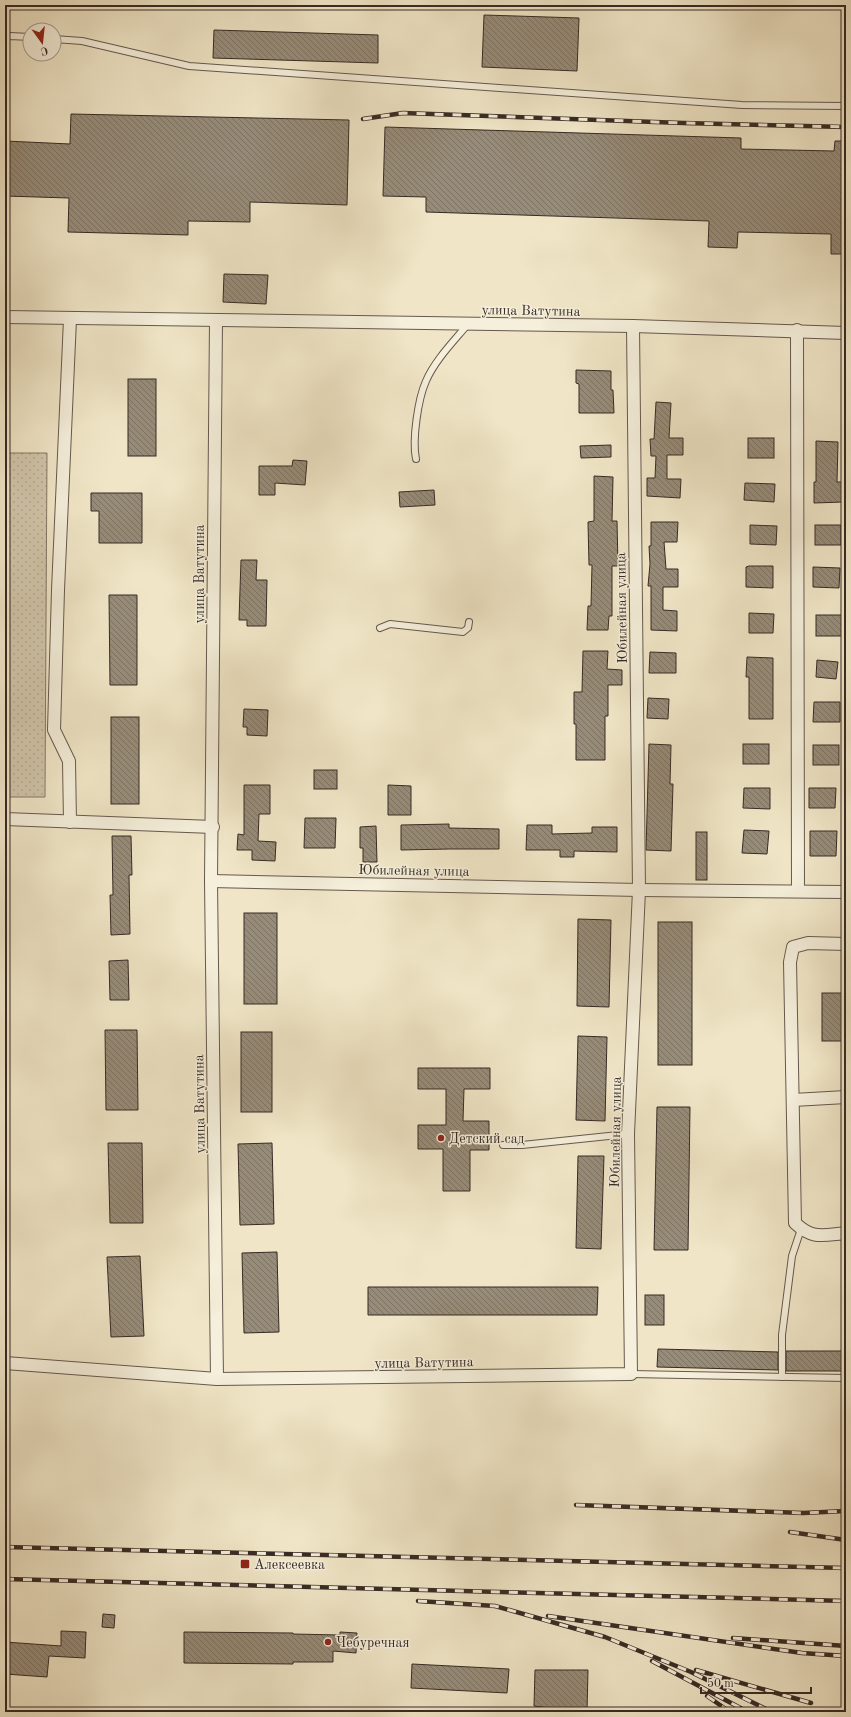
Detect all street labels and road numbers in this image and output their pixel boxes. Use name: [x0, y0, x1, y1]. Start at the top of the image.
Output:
street label: улица Ватутина: [481, 303, 581, 319]
street label: улица Ватутина: [193, 524, 207, 624]
street label: Юбилейная улица: [614, 552, 630, 664]
street label: Юбилейная улица: [358, 863, 470, 879]
street label: улица Ватутина: [192, 1054, 208, 1154]
street label: Юбилейная улица: [608, 1076, 624, 1188]
street label: улица Ватутина: [374, 1355, 474, 1371]

